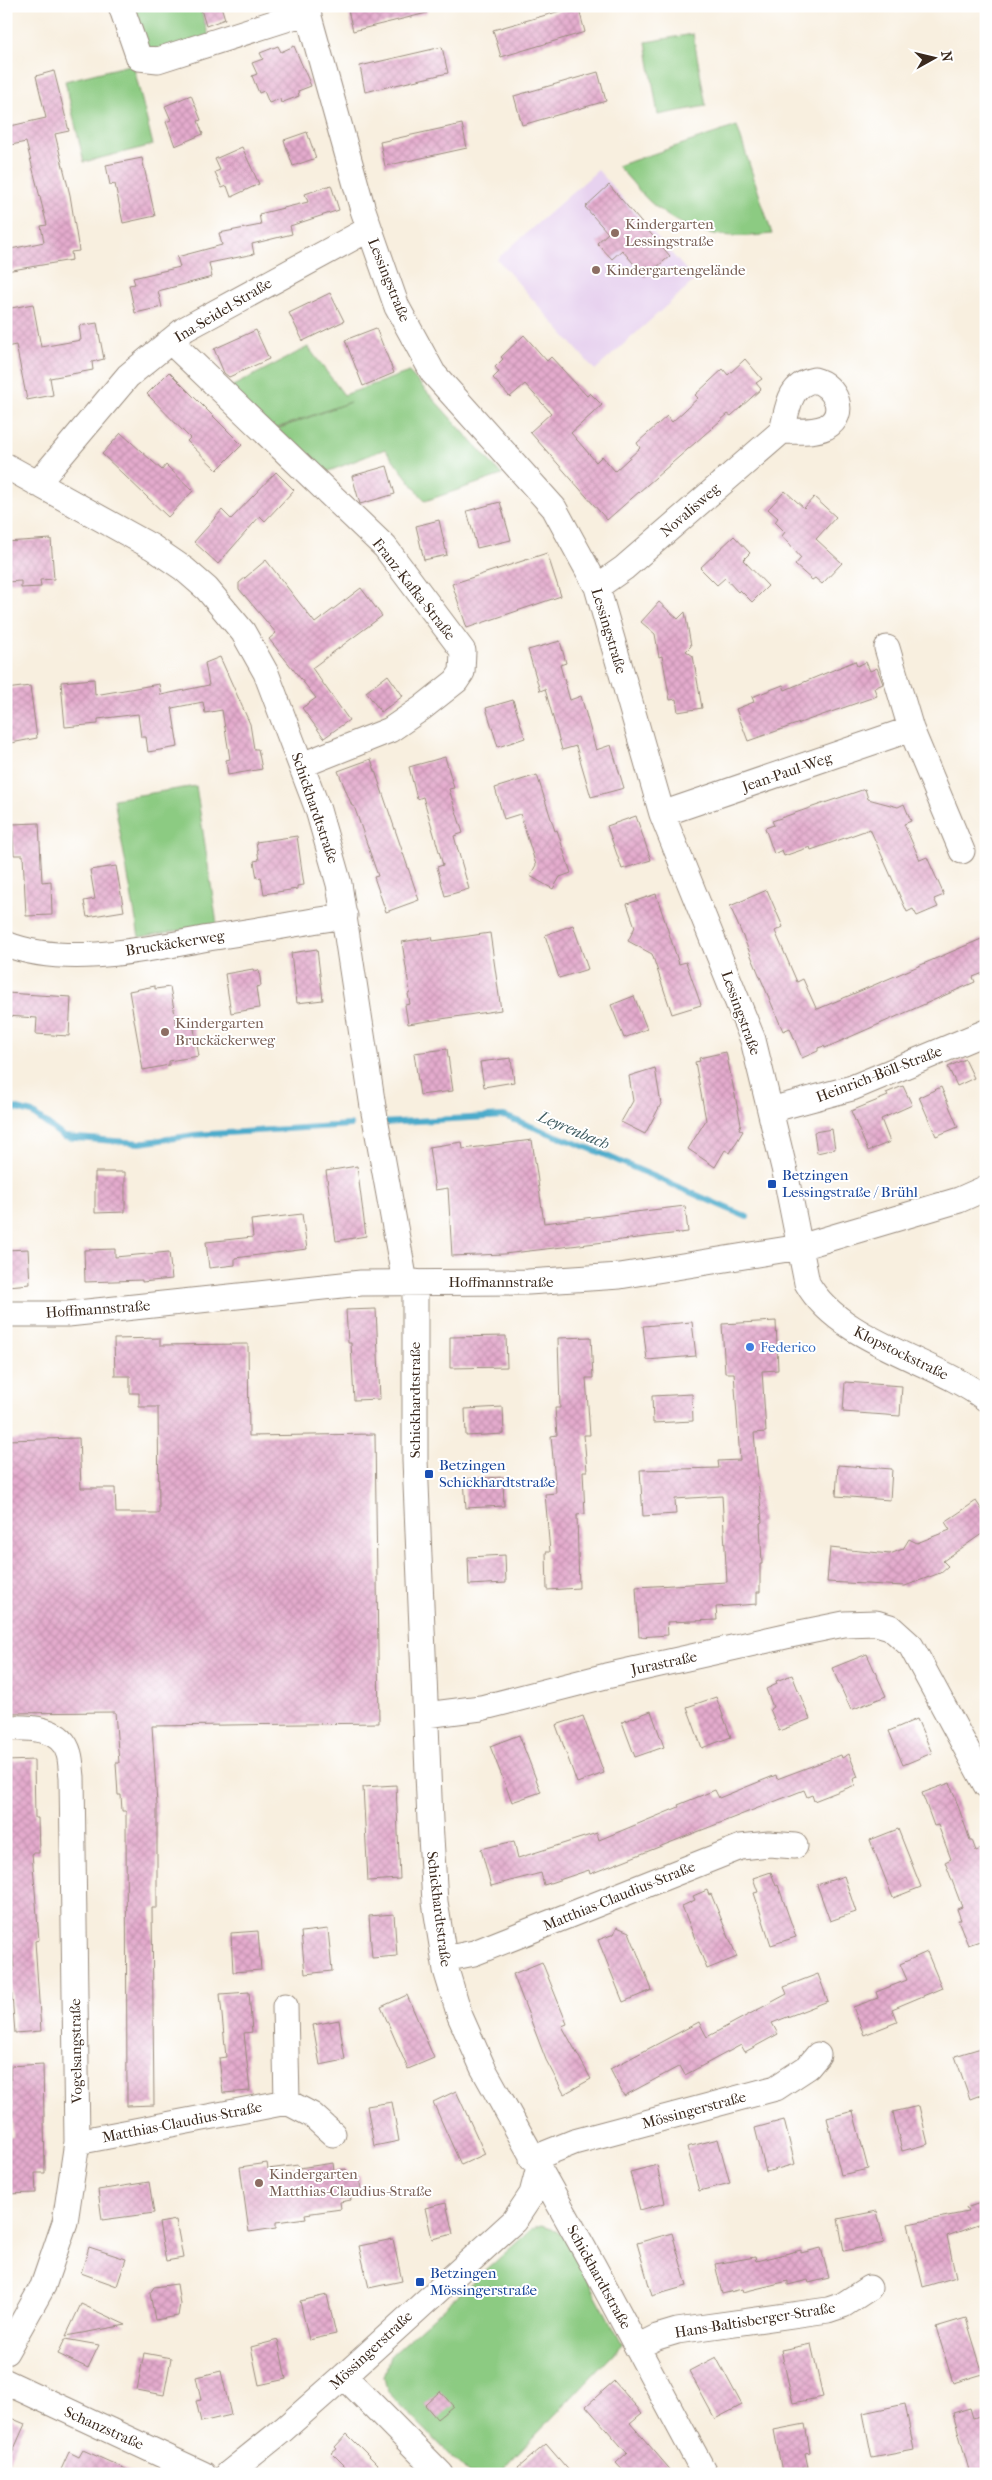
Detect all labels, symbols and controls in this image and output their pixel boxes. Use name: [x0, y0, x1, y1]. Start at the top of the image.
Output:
north arrow: [910, 32, 960, 82]
text: N: [937, 50, 956, 63]
place label: Kindergarten Lessingstraße: [625, 215, 714, 250]
marker: Kindergarten Lessingstraße: [609, 227, 621, 239]
street label: Lessingstraße: [364, 236, 414, 325]
place label: Kindergartengelände: [606, 261, 746, 279]
marker: Kindergartengelände: [590, 264, 602, 276]
street label: Ina-Seidel-Straße: [171, 274, 275, 346]
street label: Novalisweg: [656, 479, 724, 541]
street label: Franz-Kafka-Straße: [369, 535, 460, 644]
street label: Lessingstraße: [587, 586, 631, 677]
street label: Jean-Paul-Weg: [739, 748, 835, 796]
street label: Schickhardtstraße: [288, 750, 343, 866]
street label: Bruckäckerweg: [124, 926, 227, 960]
street label: Lessingstraße: [717, 968, 765, 1058]
place label: Kindergarten Bruckäckerweg: [175, 1014, 276, 1049]
marker: Kindergarten Bruckäckerweg: [159, 1026, 171, 1038]
street label: Heinrich-Böll-Straße: [814, 1042, 945, 1106]
water label: Leyrenbach: [535, 1106, 612, 1153]
place label: Betzingen Lessingstraße / Brühl: [782, 1166, 918, 1201]
marker: Betzingen Lessingstraße / Brühl: [766, 1178, 778, 1190]
street label: Hoffmannstraße: [449, 1273, 554, 1291]
street label: Hoffmannstraße: [45, 1296, 151, 1322]
street label: Klopstockstraße: [851, 1322, 952, 1384]
place label: Federico: [760, 1338, 816, 1356]
street label: Schickhardtstraße: [406, 1341, 424, 1458]
marker: Federico: [744, 1341, 756, 1353]
place label: Betzingen Schickhardtstraße: [439, 1456, 556, 1491]
marker: Betzingen Schickhardtstraße: [423, 1468, 435, 1480]
street label: Jurastraße: [628, 1647, 699, 1679]
street label: Schickhardtstraße: [423, 1850, 455, 1968]
street label: Matthias-Claudius-Straße: [540, 1857, 698, 1935]
street label: Vogelsangstraße: [66, 1998, 86, 2105]
street label: Mössingerstraße: [640, 2087, 749, 2133]
street label: Matthias-Claudius-Straße: [100, 2098, 264, 2146]
place label: Kindergarten Matthias-Claudius-Straße: [269, 2165, 432, 2200]
marker: Kindergarten Matthias-Claudius-Straße: [253, 2177, 265, 2189]
street label: Schickhardtstraße: [563, 2222, 635, 2333]
place label: Betzingen Mössingerstraße: [430, 2264, 538, 2299]
marker: Betzingen Mössingerstraße: [414, 2276, 426, 2288]
street label: Hans-Baltisberger-Straße: [673, 2298, 837, 2342]
street label: Mössingerstraße: [326, 2307, 417, 2393]
street label: Schanzstraße: [62, 2403, 147, 2454]

